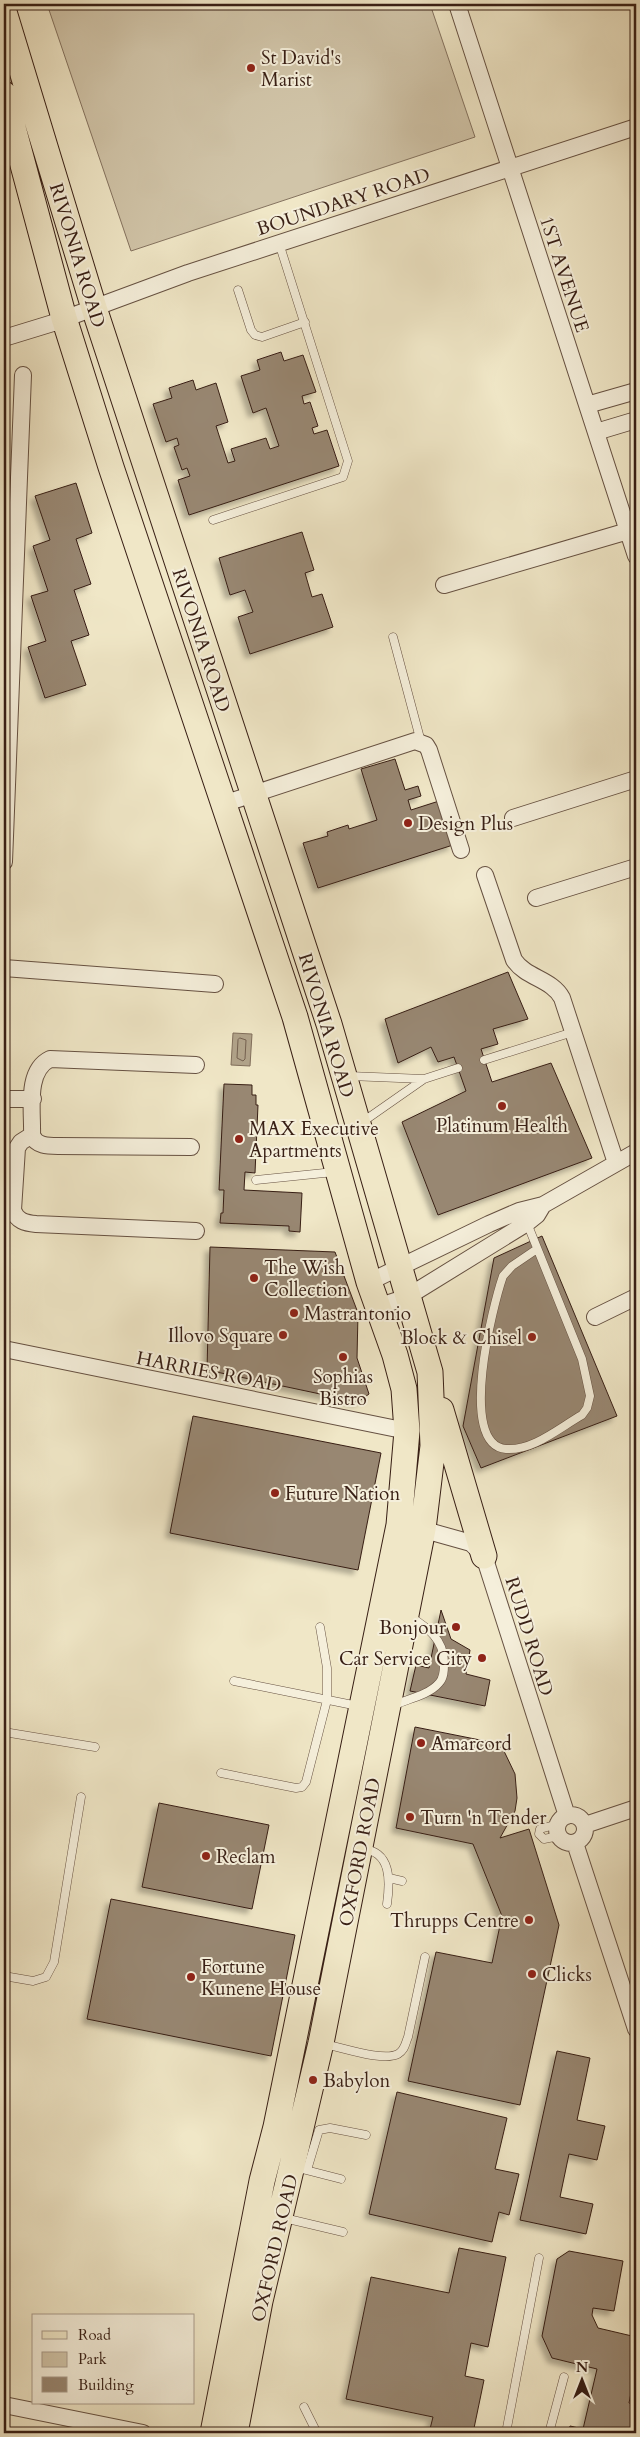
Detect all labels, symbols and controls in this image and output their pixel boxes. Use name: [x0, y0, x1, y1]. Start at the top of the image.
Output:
place label: St David's Marist: [261, 45, 341, 93]
marker: St David's Marist: [245, 62, 257, 74]
street label: BOUNDARY ROAD: [253, 162, 433, 242]
street label: RIVONIA ROAD: [43, 180, 111, 331]
street label: 1ST AVENUE: [533, 213, 595, 336]
street label: RIVONIA ROAD: [166, 565, 237, 716]
place label: Design Plus: [418, 811, 513, 837]
marker: Design Plus: [402, 817, 414, 829]
street label: RIVONIA ROAD: [292, 950, 360, 1101]
marker: Platinum Health: [496, 1100, 508, 1112]
place label: Platinum Health: [436, 1113, 569, 1139]
place label: MAX Executive Apartments: [249, 1116, 379, 1164]
marker: MAX Executive Apartments: [233, 1133, 245, 1145]
place label: The Wish Collection: [264, 1255, 348, 1303]
marker: The Wish Collection: [248, 1272, 260, 1284]
place label: Mastrantonio: [304, 1301, 411, 1327]
marker: Mastrantonio: [288, 1307, 300, 1319]
place label: Illovo Square: [168, 1323, 273, 1349]
place label: Block & Chisel: [401, 1325, 522, 1351]
marker: Illovo Square: [277, 1329, 289, 1341]
marker: Block & Chisel: [526, 1331, 538, 1343]
street label: HARRIES ROAD: [134, 1345, 283, 1399]
marker: Sophias Bistro: [337, 1351, 349, 1363]
place label: Sophias Bistro: [313, 1364, 373, 1412]
place label: Future Nation: [285, 1481, 400, 1507]
marker: Future Nation: [269, 1487, 281, 1499]
street label: RUDD ROAD: [499, 1574, 559, 1699]
place label: Bonjour: [379, 1615, 446, 1641]
marker: Bonjour: [450, 1621, 462, 1633]
place label: Car Service City: [339, 1646, 472, 1672]
marker: Car Service City: [476, 1652, 488, 1664]
place label: Amarcord: [431, 1731, 512, 1757]
marker: Amarcord: [415, 1737, 427, 1749]
street label: OXFORD ROAD: [333, 1776, 387, 1929]
place label: Turn 'n Tender: [420, 1805, 547, 1831]
marker: Turn 'n Tender: [404, 1811, 416, 1823]
place label: Reclam: [216, 1844, 277, 1870]
marker: Reclam: [200, 1850, 212, 1862]
place label: Thrupps Centre: [390, 1908, 519, 1934]
marker: Thrupps Centre: [523, 1914, 535, 1926]
place label: Fortune Kunene House: [201, 1954, 321, 2002]
place label: Clicks: [542, 1962, 592, 1988]
marker: Clicks: [526, 1968, 538, 1980]
marker: Fortune Kunene House: [185, 1971, 197, 1983]
place label: Babylon: [323, 2068, 390, 2094]
marker: Babylon: [307, 2074, 319, 2086]
street label: OXFORD ROAD: [245, 2172, 305, 2325]
legend: [32, 2314, 195, 2404]
text: Road: [78, 2325, 111, 2345]
text: Park: [78, 2349, 107, 2369]
north arrow: [558, 2354, 608, 2404]
text: N: [576, 2358, 588, 2377]
text: Building: [78, 2375, 134, 2395]

